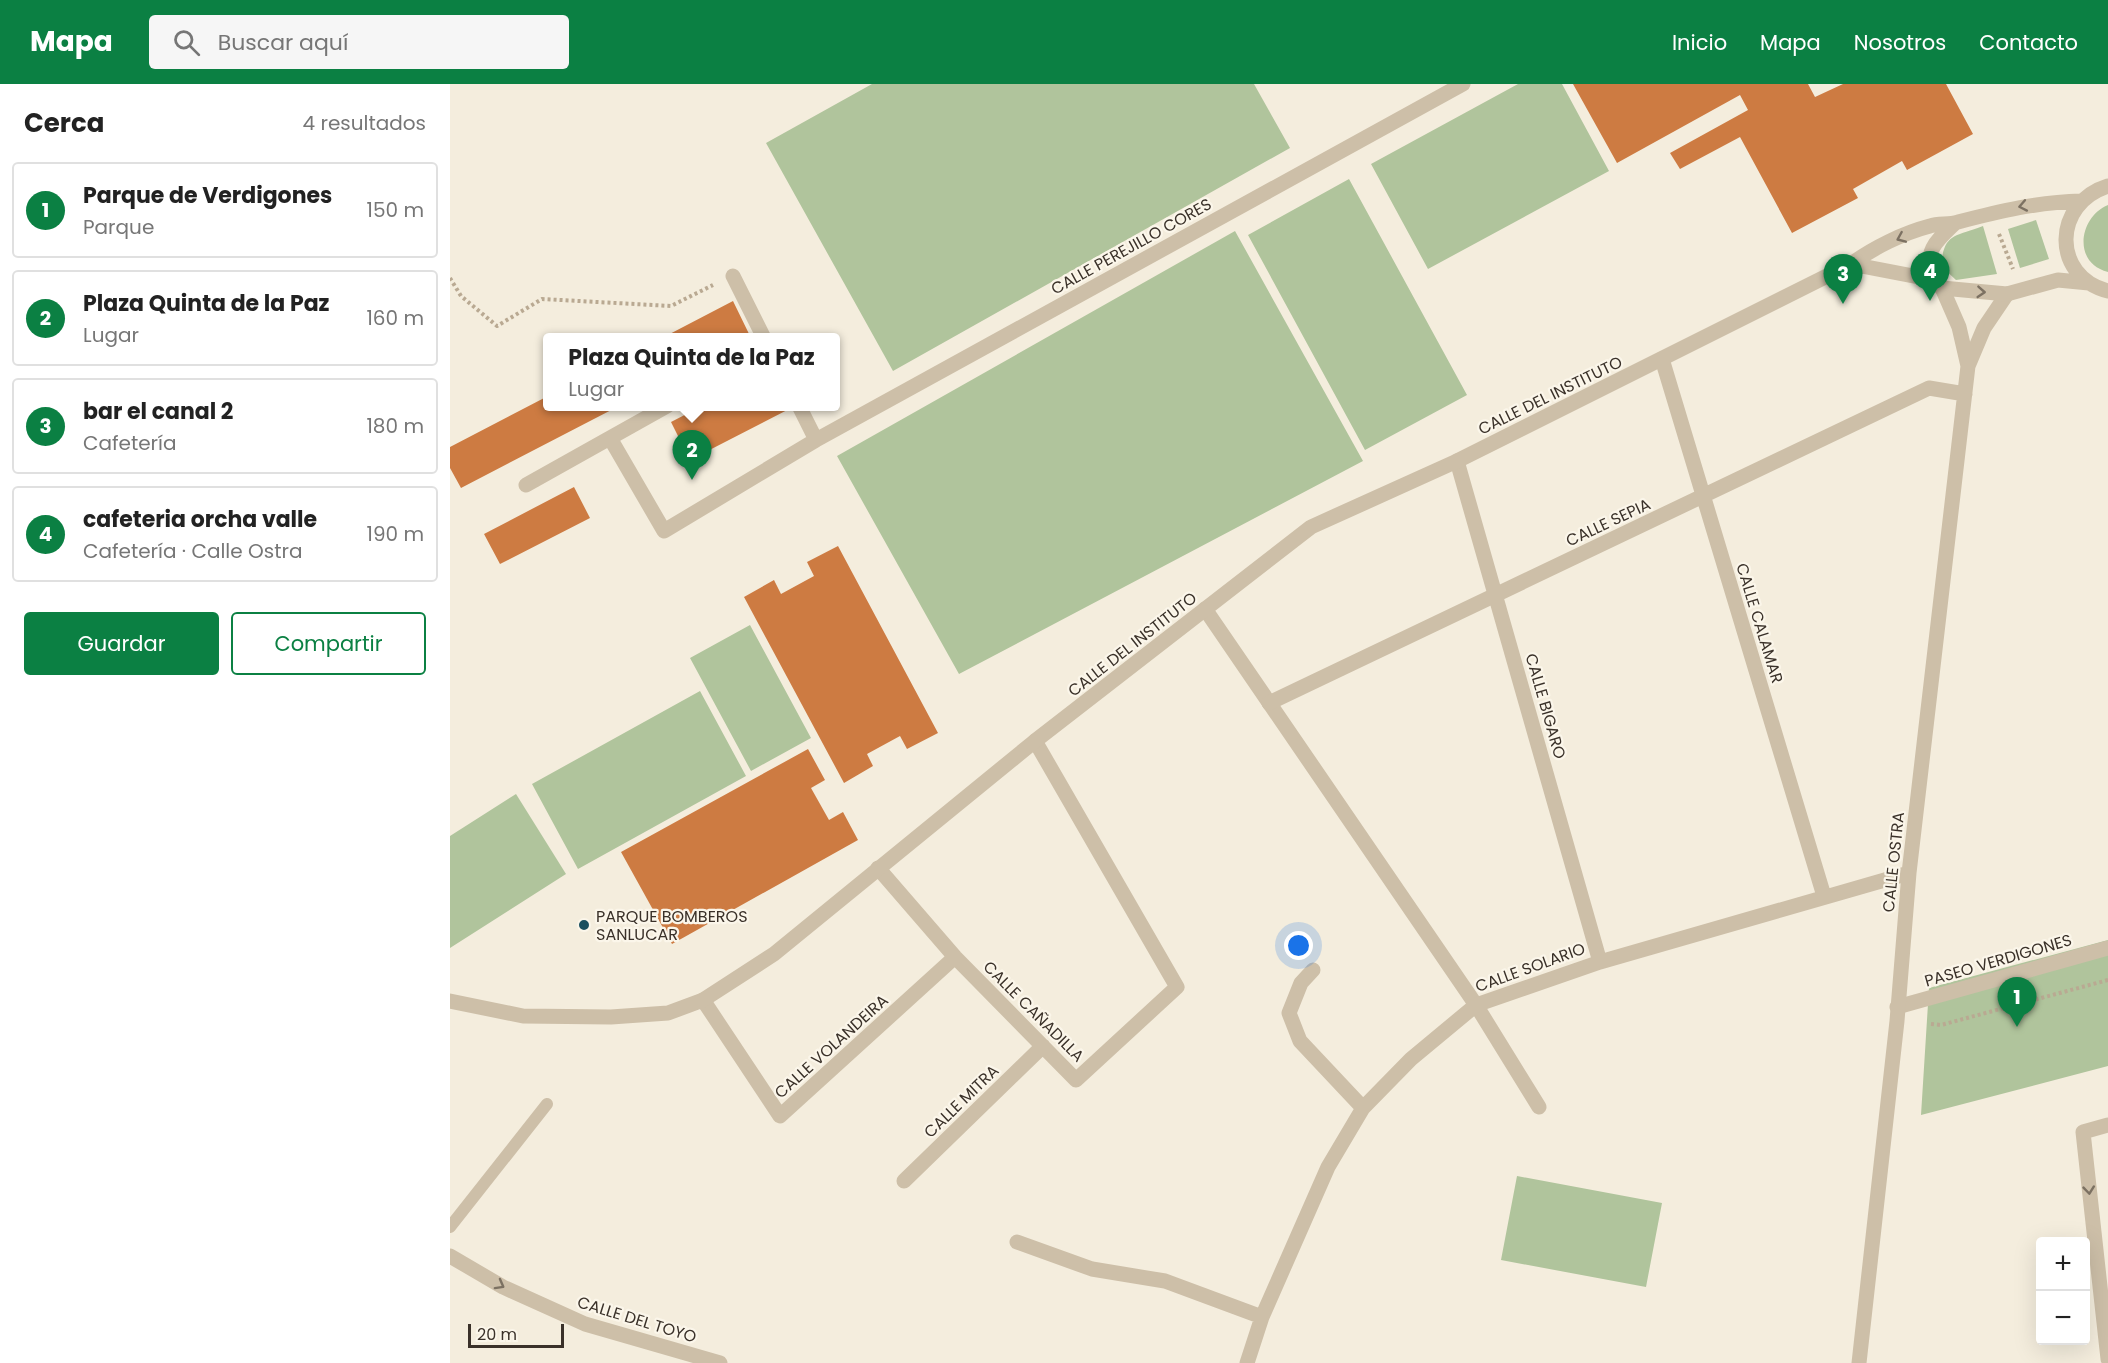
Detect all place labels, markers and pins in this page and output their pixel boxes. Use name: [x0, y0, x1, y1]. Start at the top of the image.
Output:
pin: 4: [1910, 252, 1950, 301]
pin: 3: [1824, 254, 1862, 304]
pin: 2: [672, 430, 712, 480]
place label: PARQUE BOMBEROS SANLUCAR: [596, 905, 748, 946]
marker: PARQUE BOMBEROS SANLUCAR: [577, 918, 591, 932]
pin: 1: [1998, 978, 2036, 1027]

